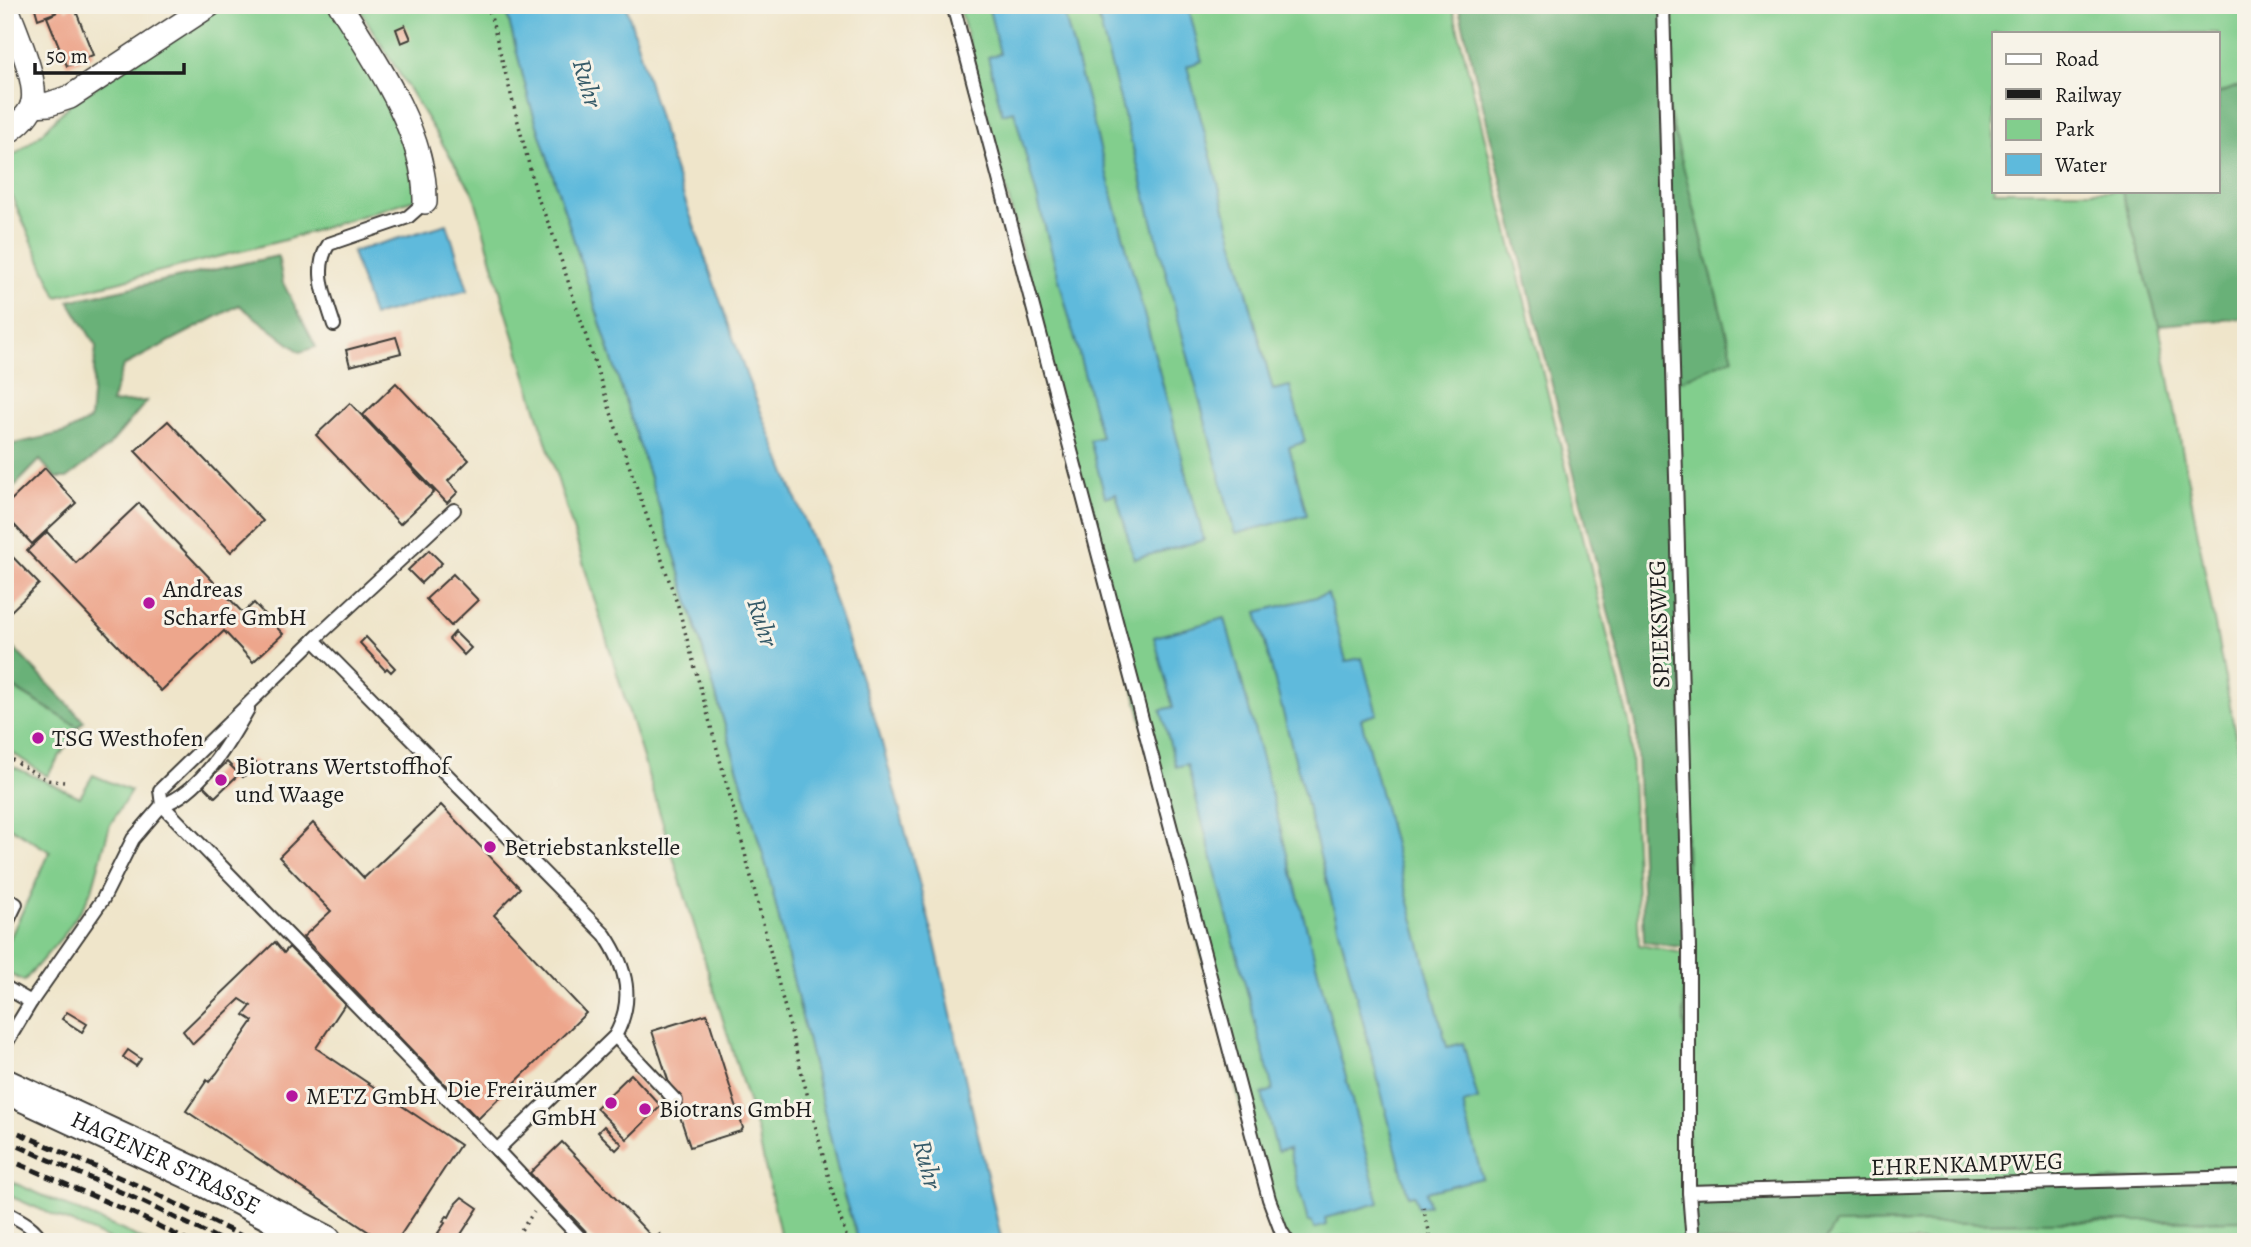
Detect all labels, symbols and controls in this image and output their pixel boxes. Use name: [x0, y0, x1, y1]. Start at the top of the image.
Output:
scale bar: [35, 32, 184, 76]
legend: [1992, 32, 2220, 192]
text: 50 m: [46, 42, 88, 70]
text: Road: [2055, 45, 2099, 73]
water label: Ruhr: [564, 55, 611, 112]
text: Railway: [2055, 81, 2122, 109]
text: Park: [2055, 115, 2095, 143]
text: Water: [2054, 151, 2107, 179]
street label: SPIEKSWEG: [1641, 559, 1677, 689]
place label: Andreas Scharfe GmbH: [162, 573, 307, 633]
water label: Ruhr: [738, 594, 787, 652]
marker: Andreas Scharfe GmbH: [141, 595, 157, 611]
place label: TSG Westhofen: [52, 722, 204, 754]
marker: TSG Westhofen: [30, 730, 46, 746]
place label: Biotrans Wertstoffhof und Waage: [235, 750, 452, 810]
marker: Biotrans Wertstoffhof und Waage: [213, 772, 229, 788]
place label: Betriebstankstelle: [504, 831, 680, 863]
marker: Betriebstankstelle: [482, 839, 498, 855]
place label: Die Freiräumer GmbH: [447, 1073, 597, 1133]
place label: METZ GmbH: [306, 1080, 437, 1112]
marker: METZ GmbH: [284, 1088, 300, 1104]
place label: Biotrans GmbH: [659, 1093, 813, 1125]
marker: Die Freiräumer GmbH: [603, 1095, 619, 1111]
marker: Biotrans GmbH: [637, 1101, 653, 1117]
street label: HAGENER STRASSE: [66, 1103, 266, 1222]
water label: Ruhr: [905, 1136, 951, 1193]
street label: EHRENKAMPWEG: [1870, 1145, 2064, 1183]

